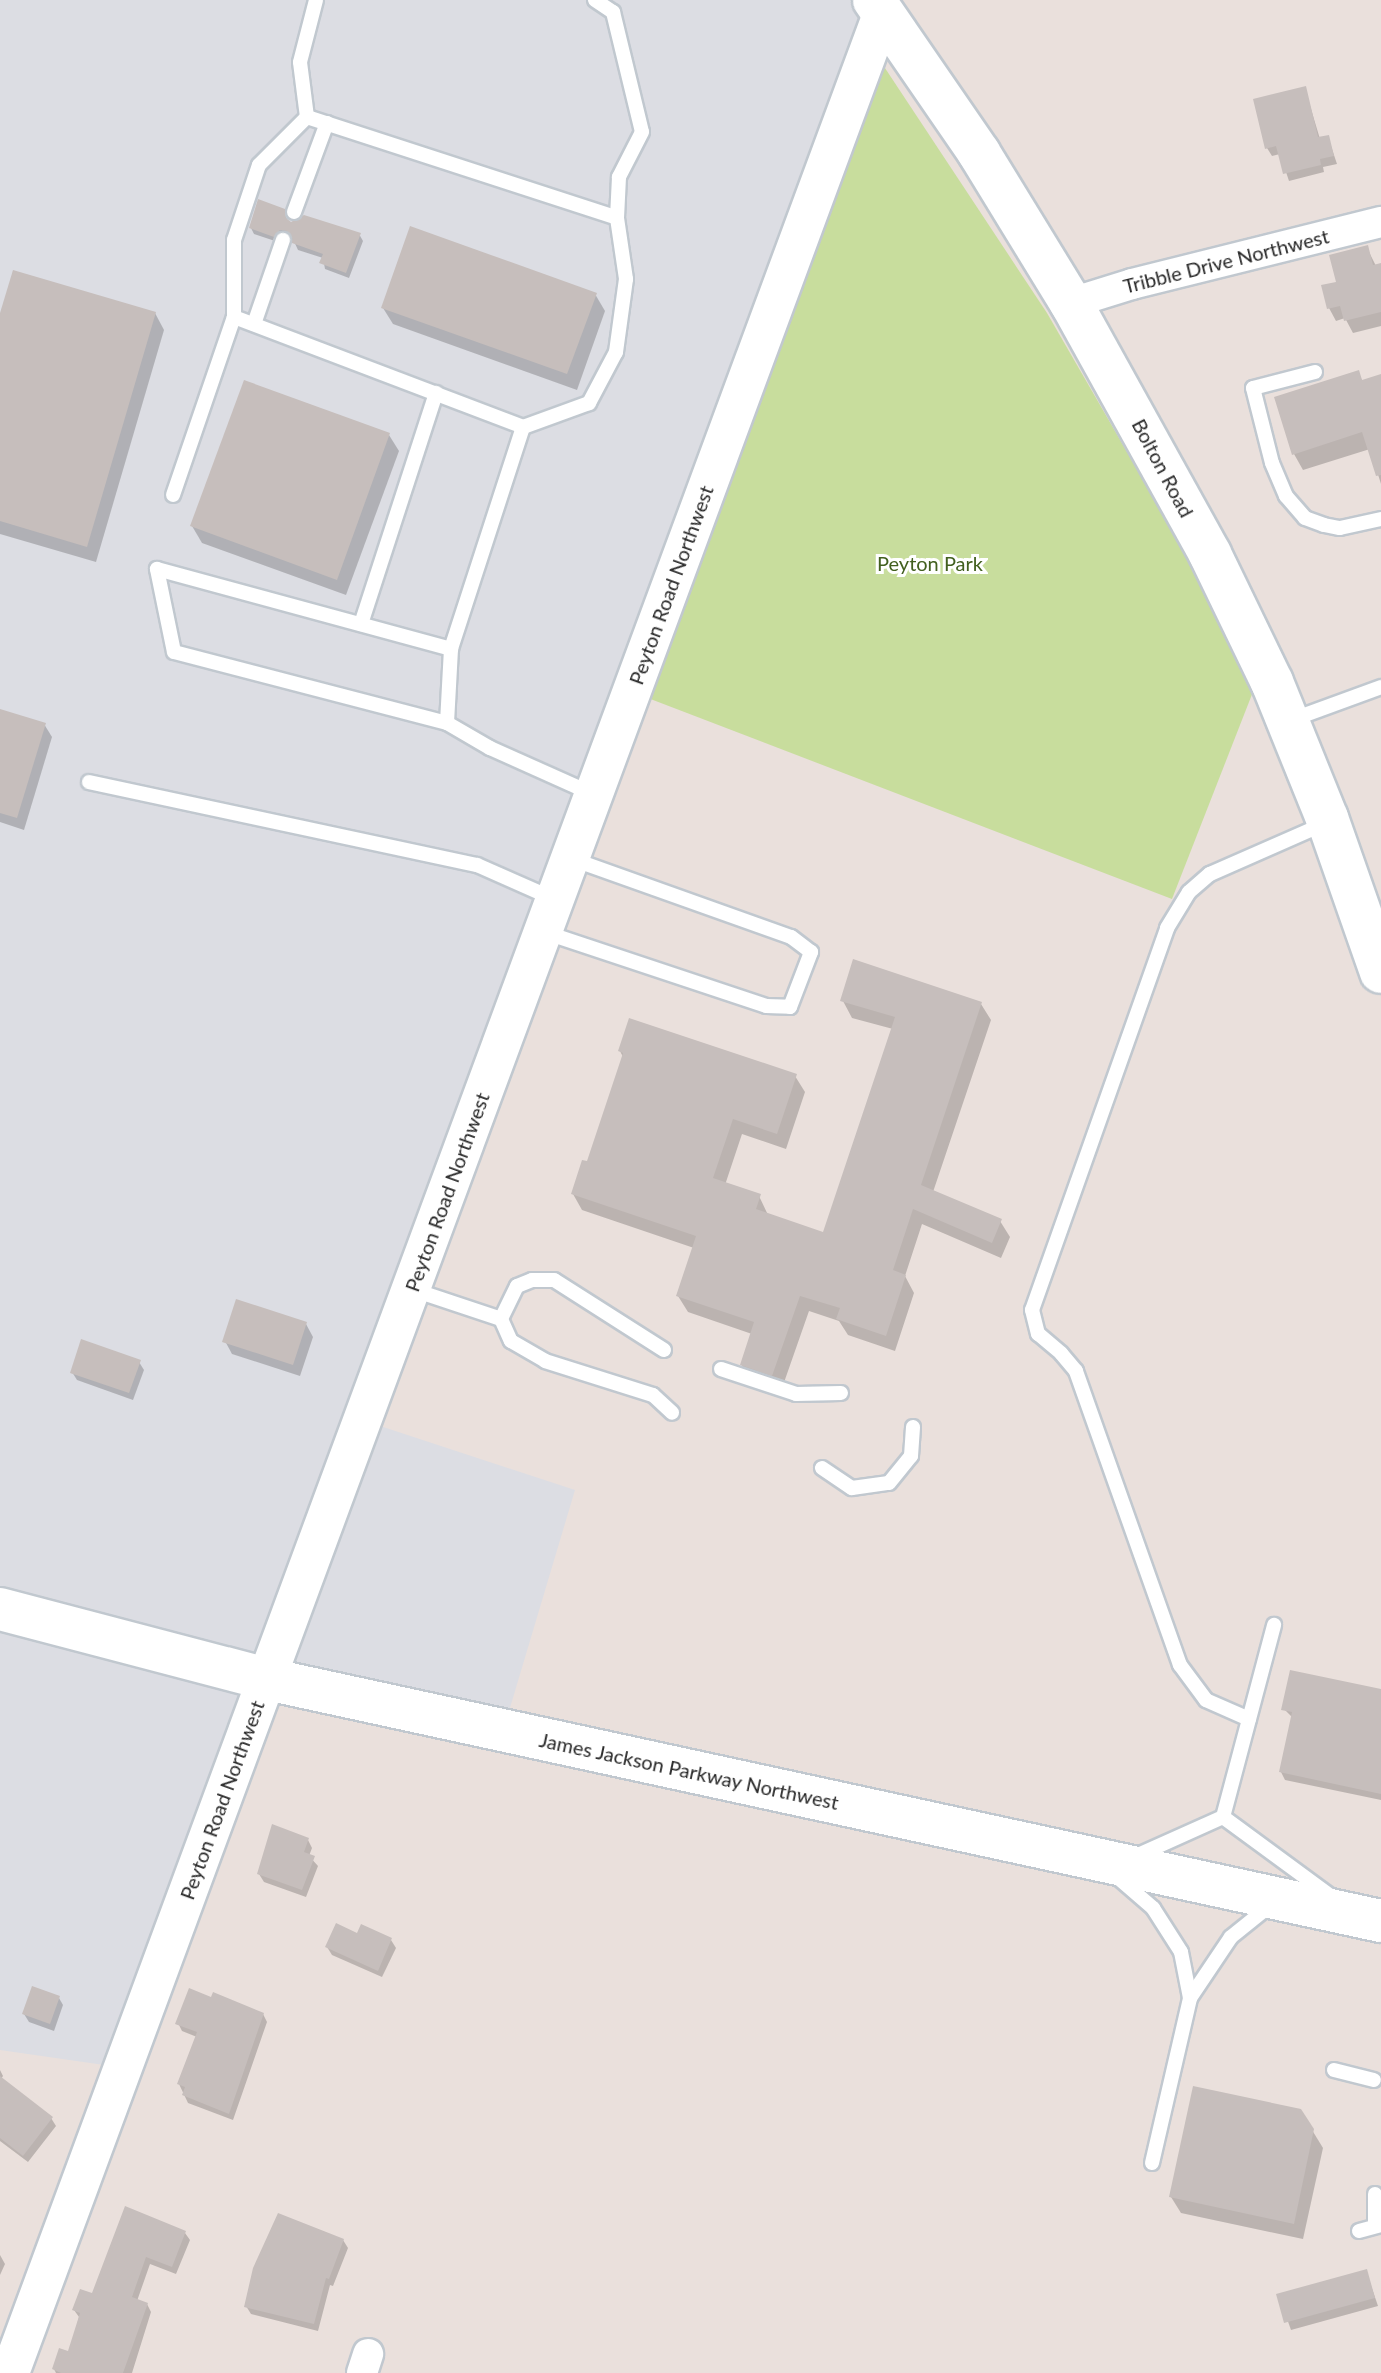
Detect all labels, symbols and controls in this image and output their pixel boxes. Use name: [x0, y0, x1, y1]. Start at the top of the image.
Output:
street label: Tribble Drive Northwest: [1121, 224, 1331, 298]
street label: Bolton Road: [1127, 415, 1199, 521]
street label: Peyton Road Northwest: [624, 482, 718, 688]
park label: Peyton Park: [877, 551, 983, 575]
street label: Peyton Road Northwest: [400, 1089, 494, 1295]
street label: Peyton Road Northwest: [175, 1697, 269, 1903]
street label: James Jackson Parkway Northwest: [537, 1727, 841, 1815]

